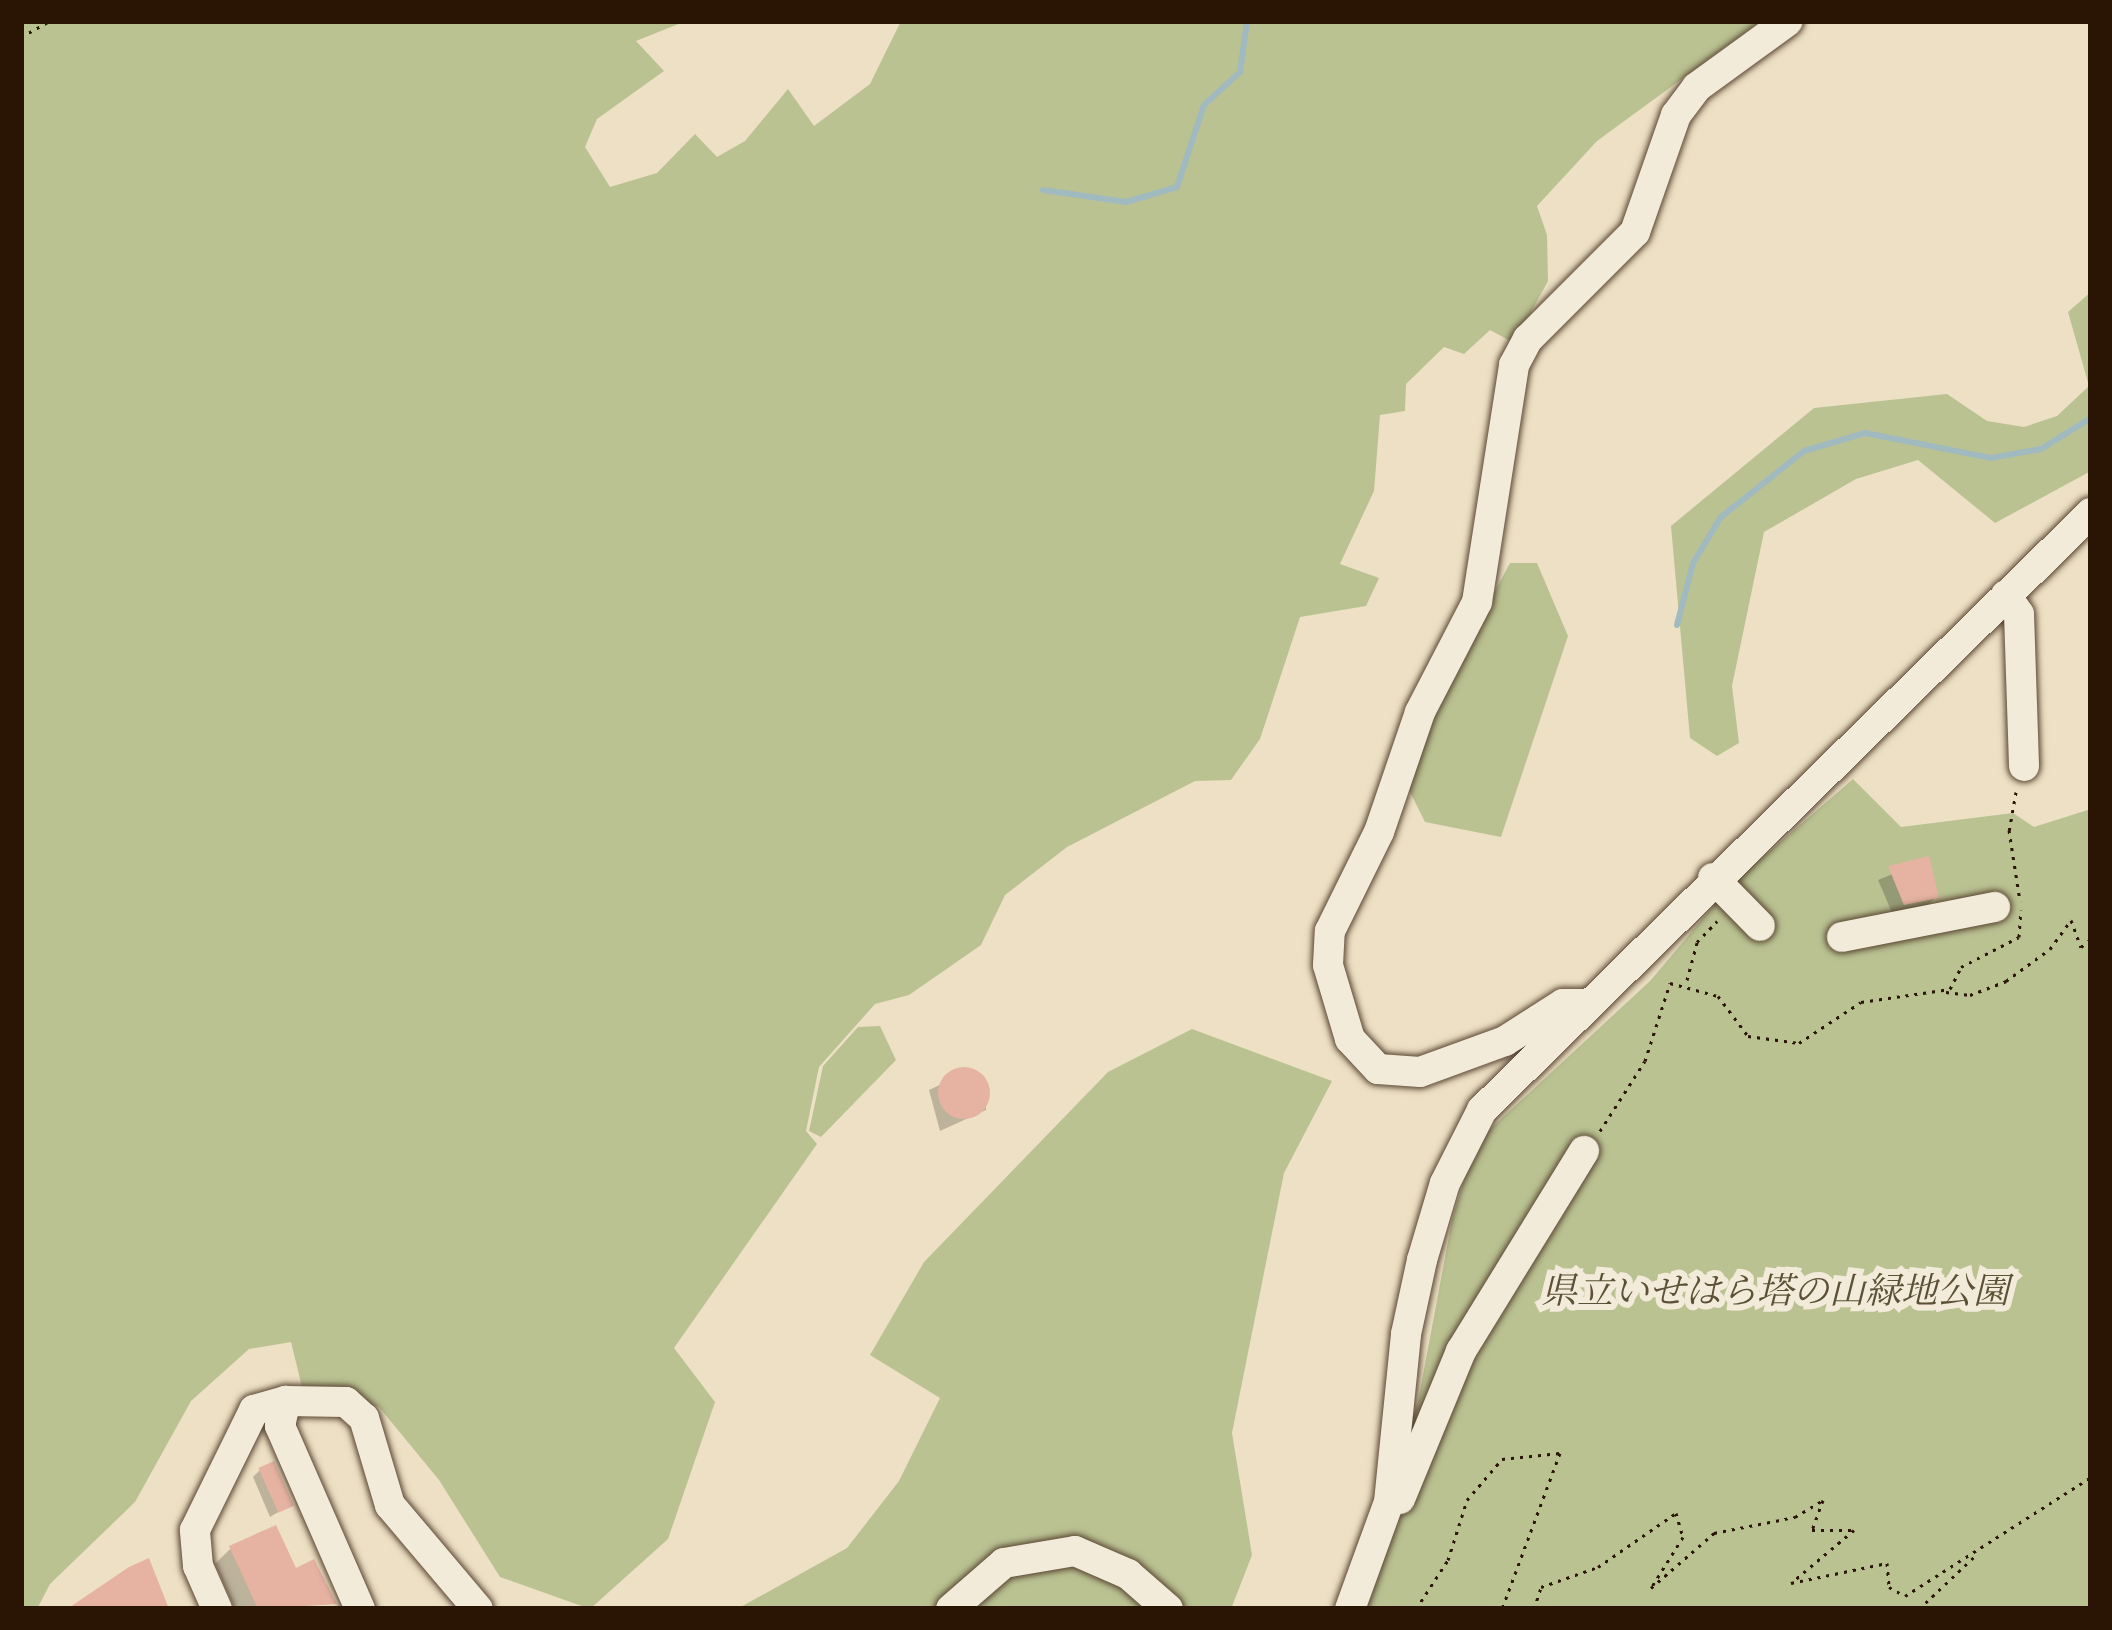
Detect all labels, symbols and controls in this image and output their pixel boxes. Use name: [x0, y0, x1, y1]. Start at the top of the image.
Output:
park label: 県立いせはら塔の山緑地公園: [1541, 1271, 2009, 1315]

